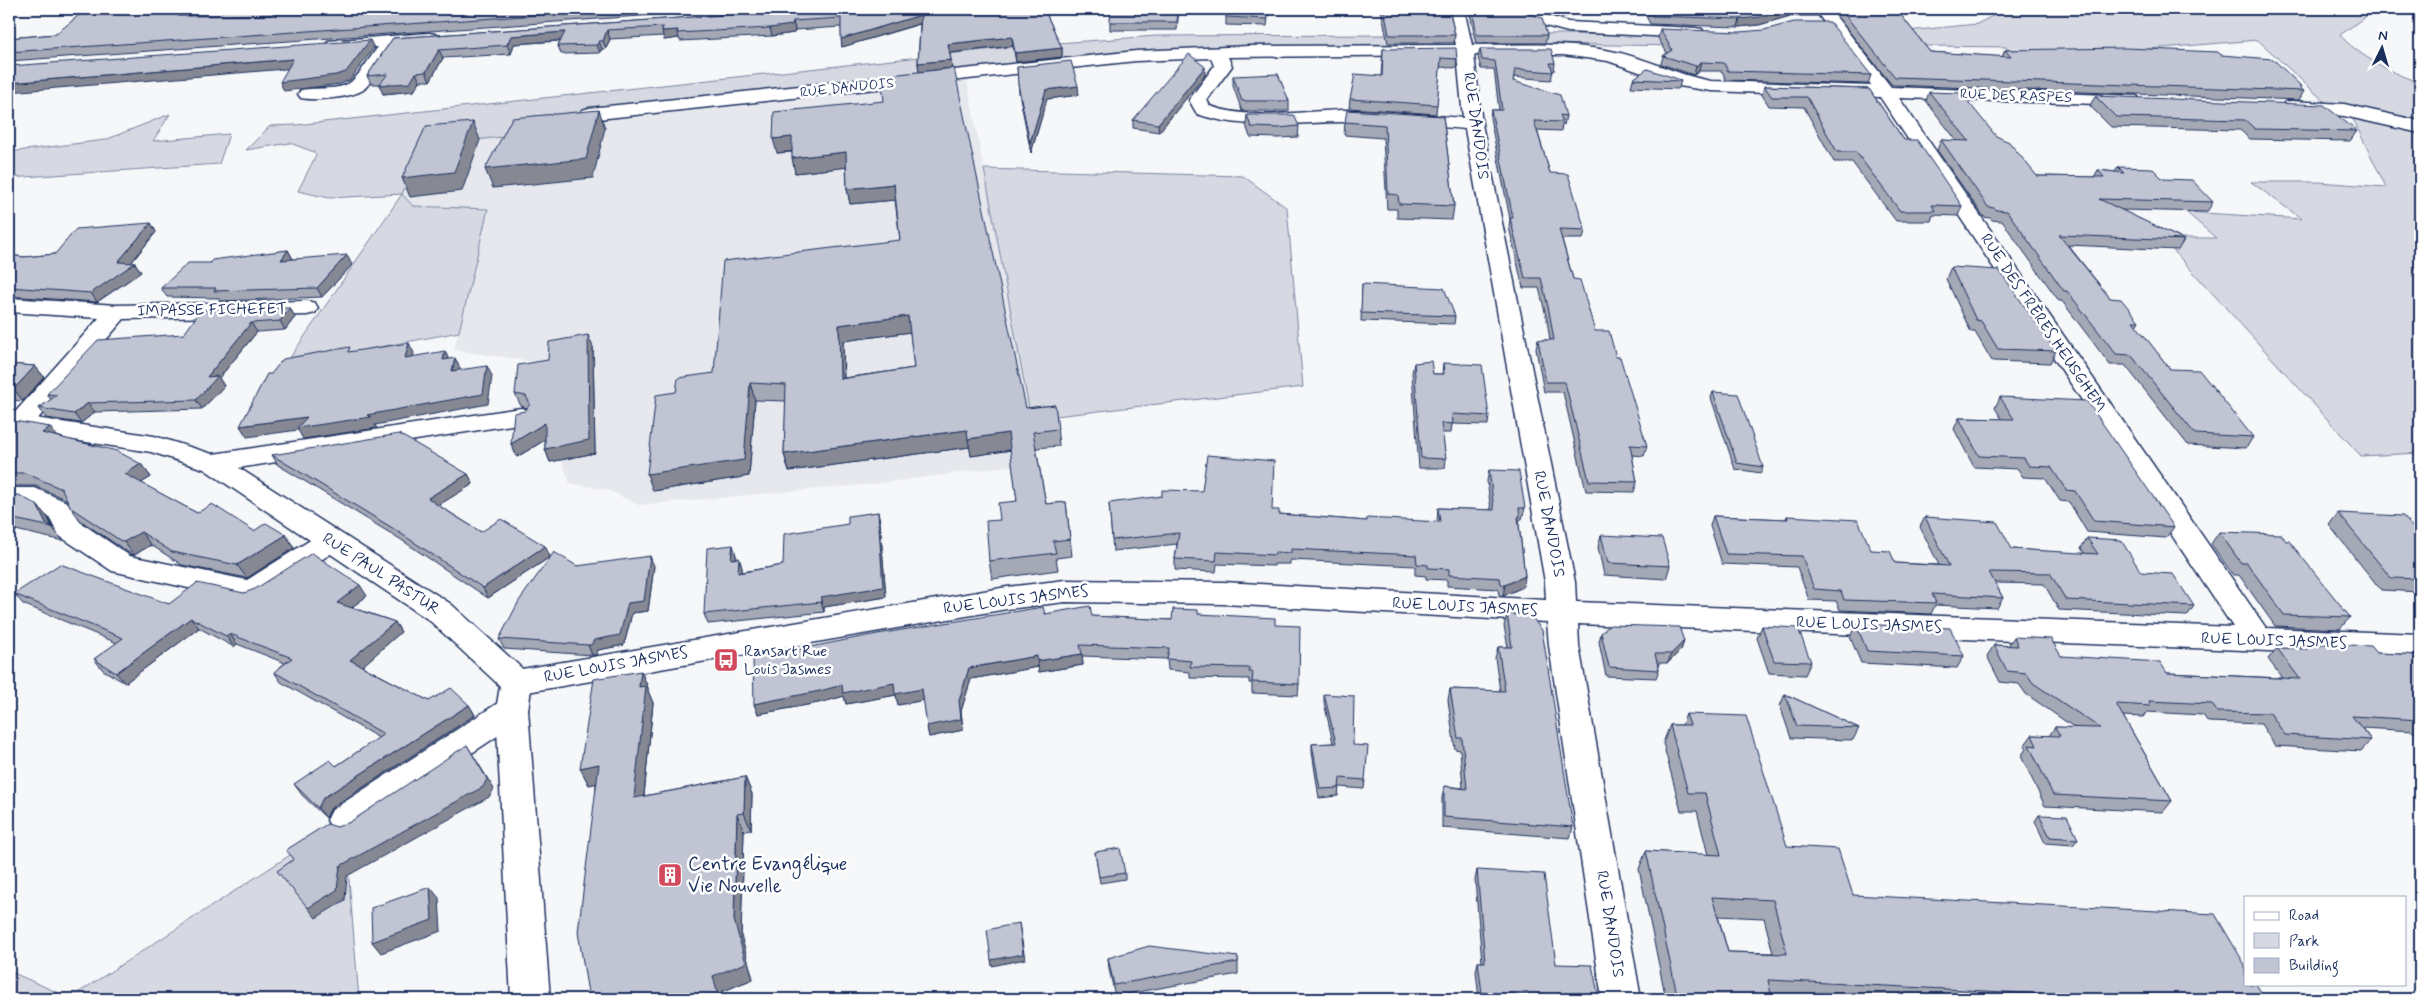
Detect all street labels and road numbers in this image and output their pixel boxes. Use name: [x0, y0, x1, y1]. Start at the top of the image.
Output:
street label: RUE DANDOIS: [1458, 71, 1494, 181]
street label: RUE DANDOIS: [799, 74, 895, 102]
street label: RUE DES RASPES: [1960, 85, 2073, 107]
street label: RUE DES FRÈRES HEUSGHEM: [1975, 230, 2111, 416]
street label: IMPASSE FICHEFET: [137, 298, 287, 322]
street label: RUE DANDOIS: [1528, 469, 1570, 579]
street label: RUE PAUL PASTUR: [318, 528, 444, 620]
street label: RUE LOUIS JASMES: [942, 581, 1090, 619]
street label: RUE LOUIS JASMES: [1392, 593, 1538, 621]
street label: RUE LOUIS JASMES: [1796, 612, 1942, 638]
street label: RUE LOUIS JASMES: [2201, 628, 2347, 654]
street label: RUE LOUIS JASMES: [542, 642, 690, 688]
street label: RUE DANDOIS: [1591, 869, 1629, 979]

